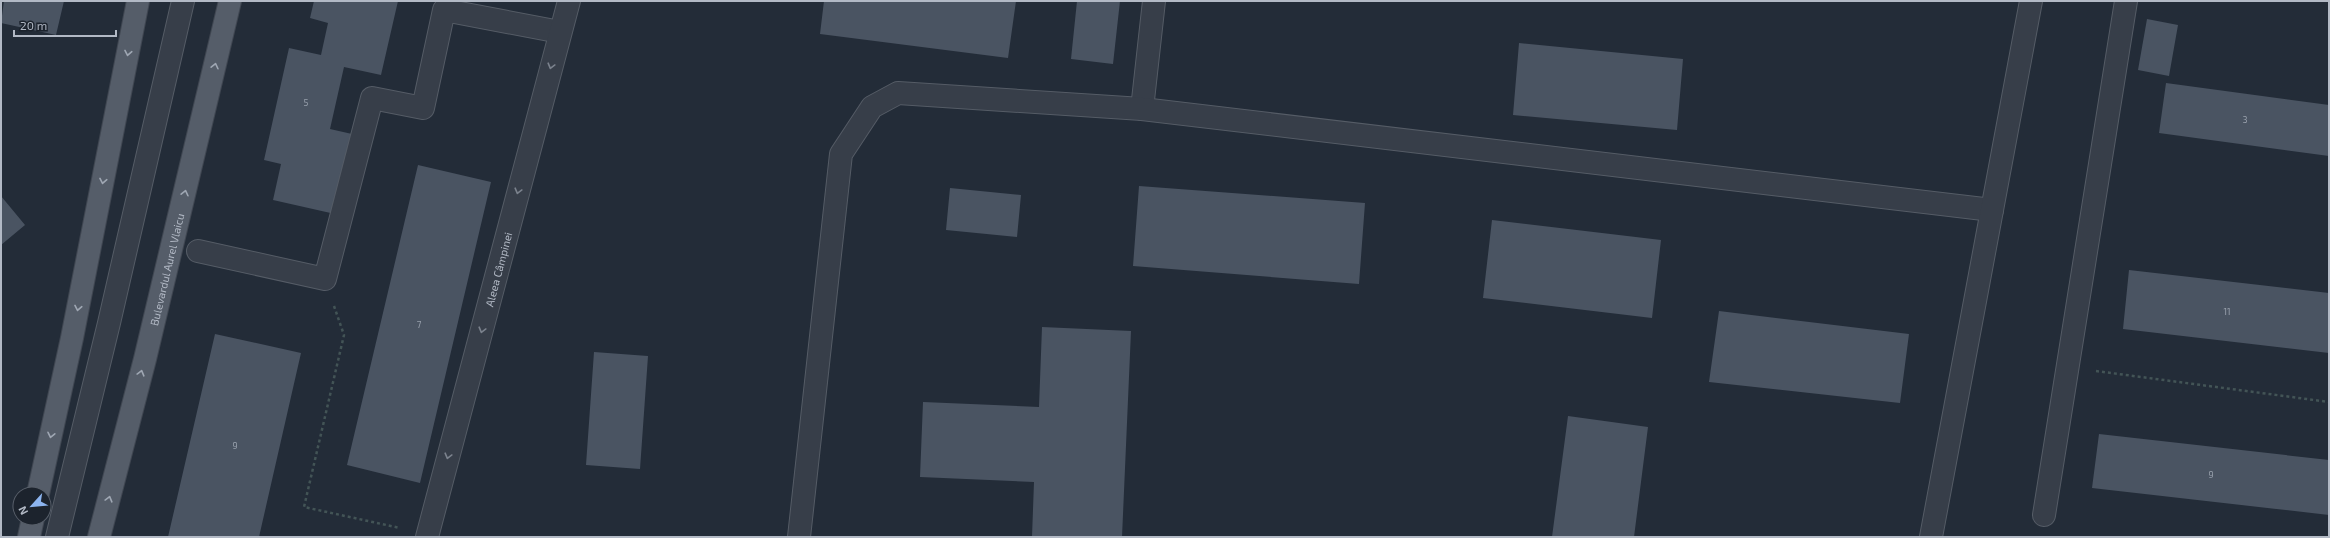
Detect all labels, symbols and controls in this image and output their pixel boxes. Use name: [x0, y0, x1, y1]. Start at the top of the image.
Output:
scale bar: [14, 12, 116, 38]
text: 20 m: [20, 18, 47, 32]
one-way arrow: [124, 50, 132, 56]
one-way arrow: [547, 62, 556, 69]
one-way arrow: [210, 63, 218, 69]
house number: 5: [304, 97, 309, 108]
house number: 3: [2242, 114, 2248, 125]
one-way arrow: [99, 177, 108, 184]
one-way arrow: [514, 187, 523, 194]
one-way arrow: [180, 189, 188, 196]
street label: Bulevardul Aurel Vlaicu: [147, 212, 186, 327]
street label: Aleea Câmpinei: [482, 231, 514, 308]
one-way arrow: [74, 305, 83, 311]
house number: 11: [2223, 306, 2231, 317]
house number: 7: [417, 319, 422, 330]
one-way arrow: [478, 327, 486, 334]
one-way arrow: [137, 370, 145, 377]
one-way arrow: [48, 432, 56, 439]
house number: 9: [232, 440, 238, 451]
one-way arrow: [445, 453, 453, 459]
house number: 9: [2208, 469, 2214, 480]
north arrow: [12, 486, 52, 526]
one-way arrow: [104, 496, 112, 502]
text: N: [15, 504, 30, 517]

